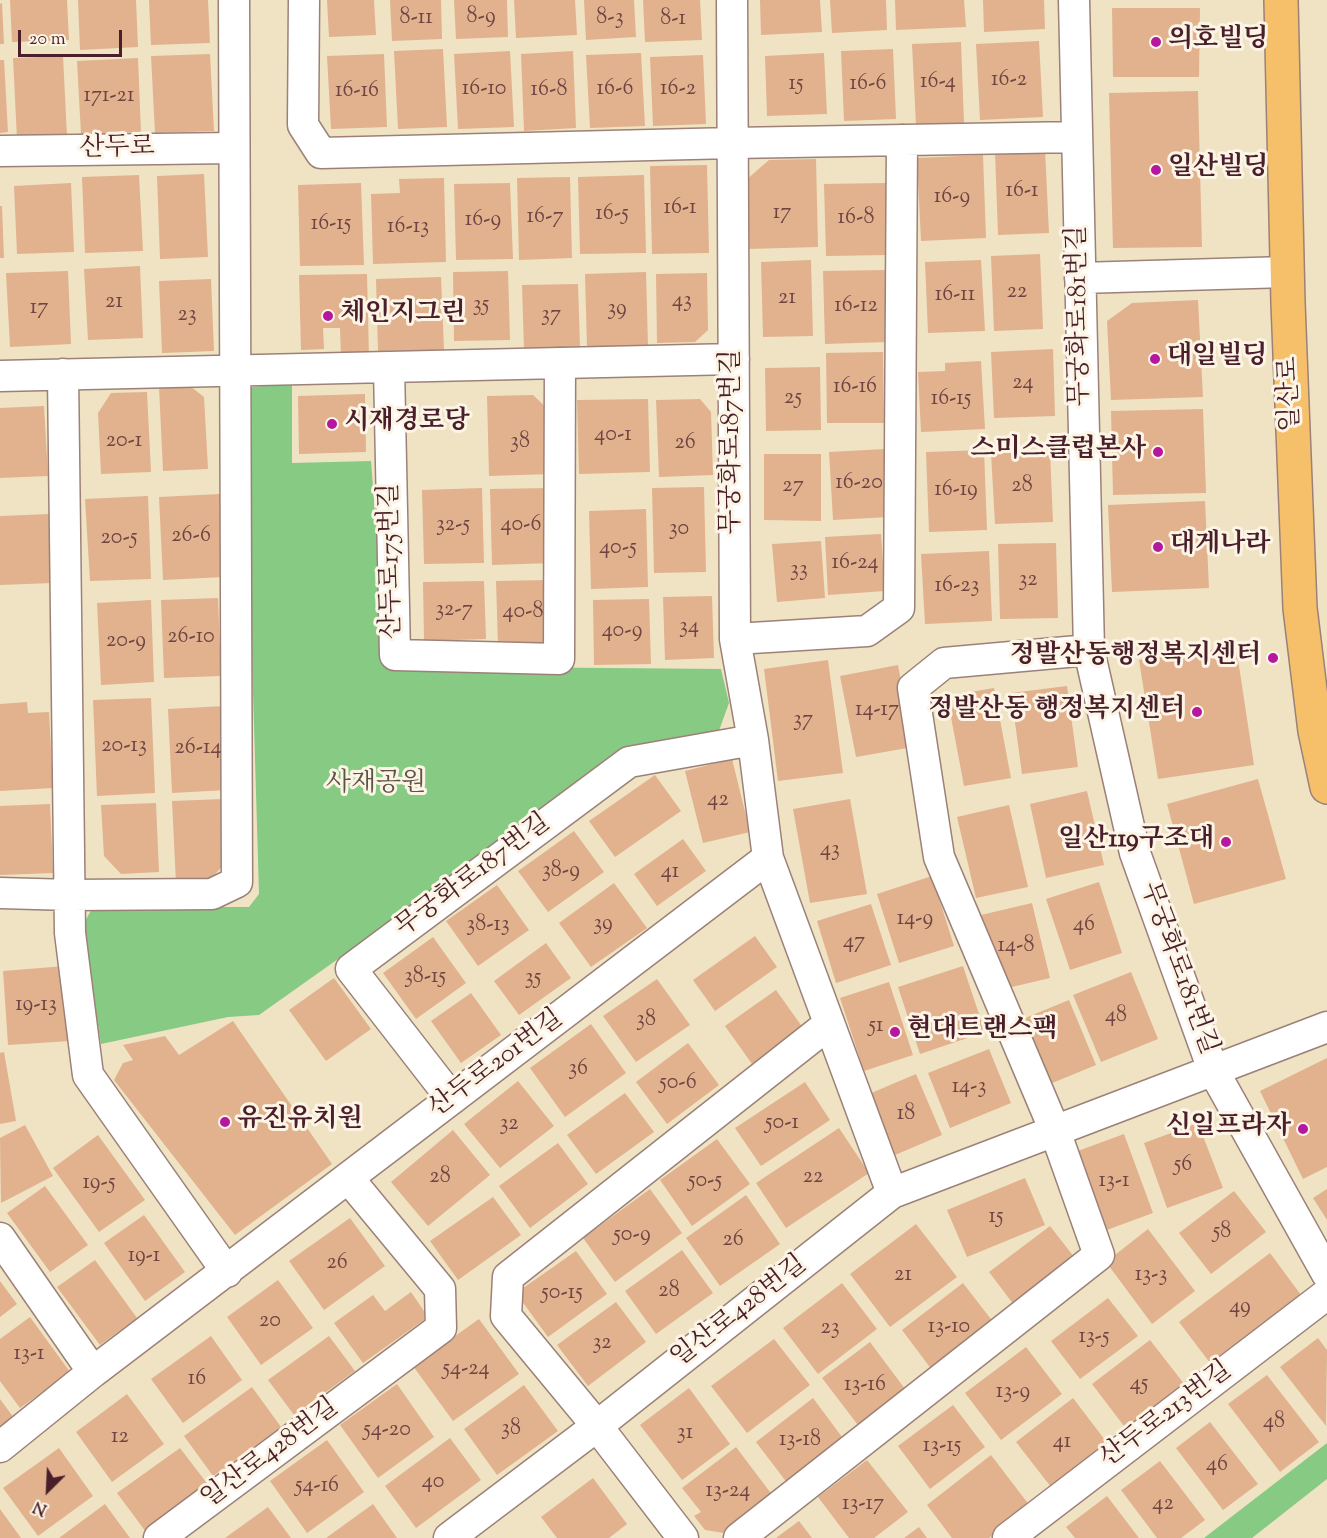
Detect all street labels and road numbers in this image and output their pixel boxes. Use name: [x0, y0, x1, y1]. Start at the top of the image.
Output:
street label: 산두로: [79, 134, 155, 166]
street label: 무궁화로181번길: [1064, 225, 1098, 407]
street label: 무궁화로187번길: [718, 349, 750, 535]
street label: 일산로: [1275, 356, 1309, 432]
street label: 산두로175번길: [376, 483, 410, 639]
street label: 무궁화로187번길: [391, 809, 557, 945]
street label: 무궁화로181번길: [1131, 878, 1223, 1060]
street label: 산두로201번길: [424, 1004, 570, 1126]
street label: 일산로428번길: [666, 1250, 814, 1376]
street label: 산두로213번길: [1095, 1356, 1239, 1476]
street label: 일산로428번길: [196, 1393, 346, 1517]

